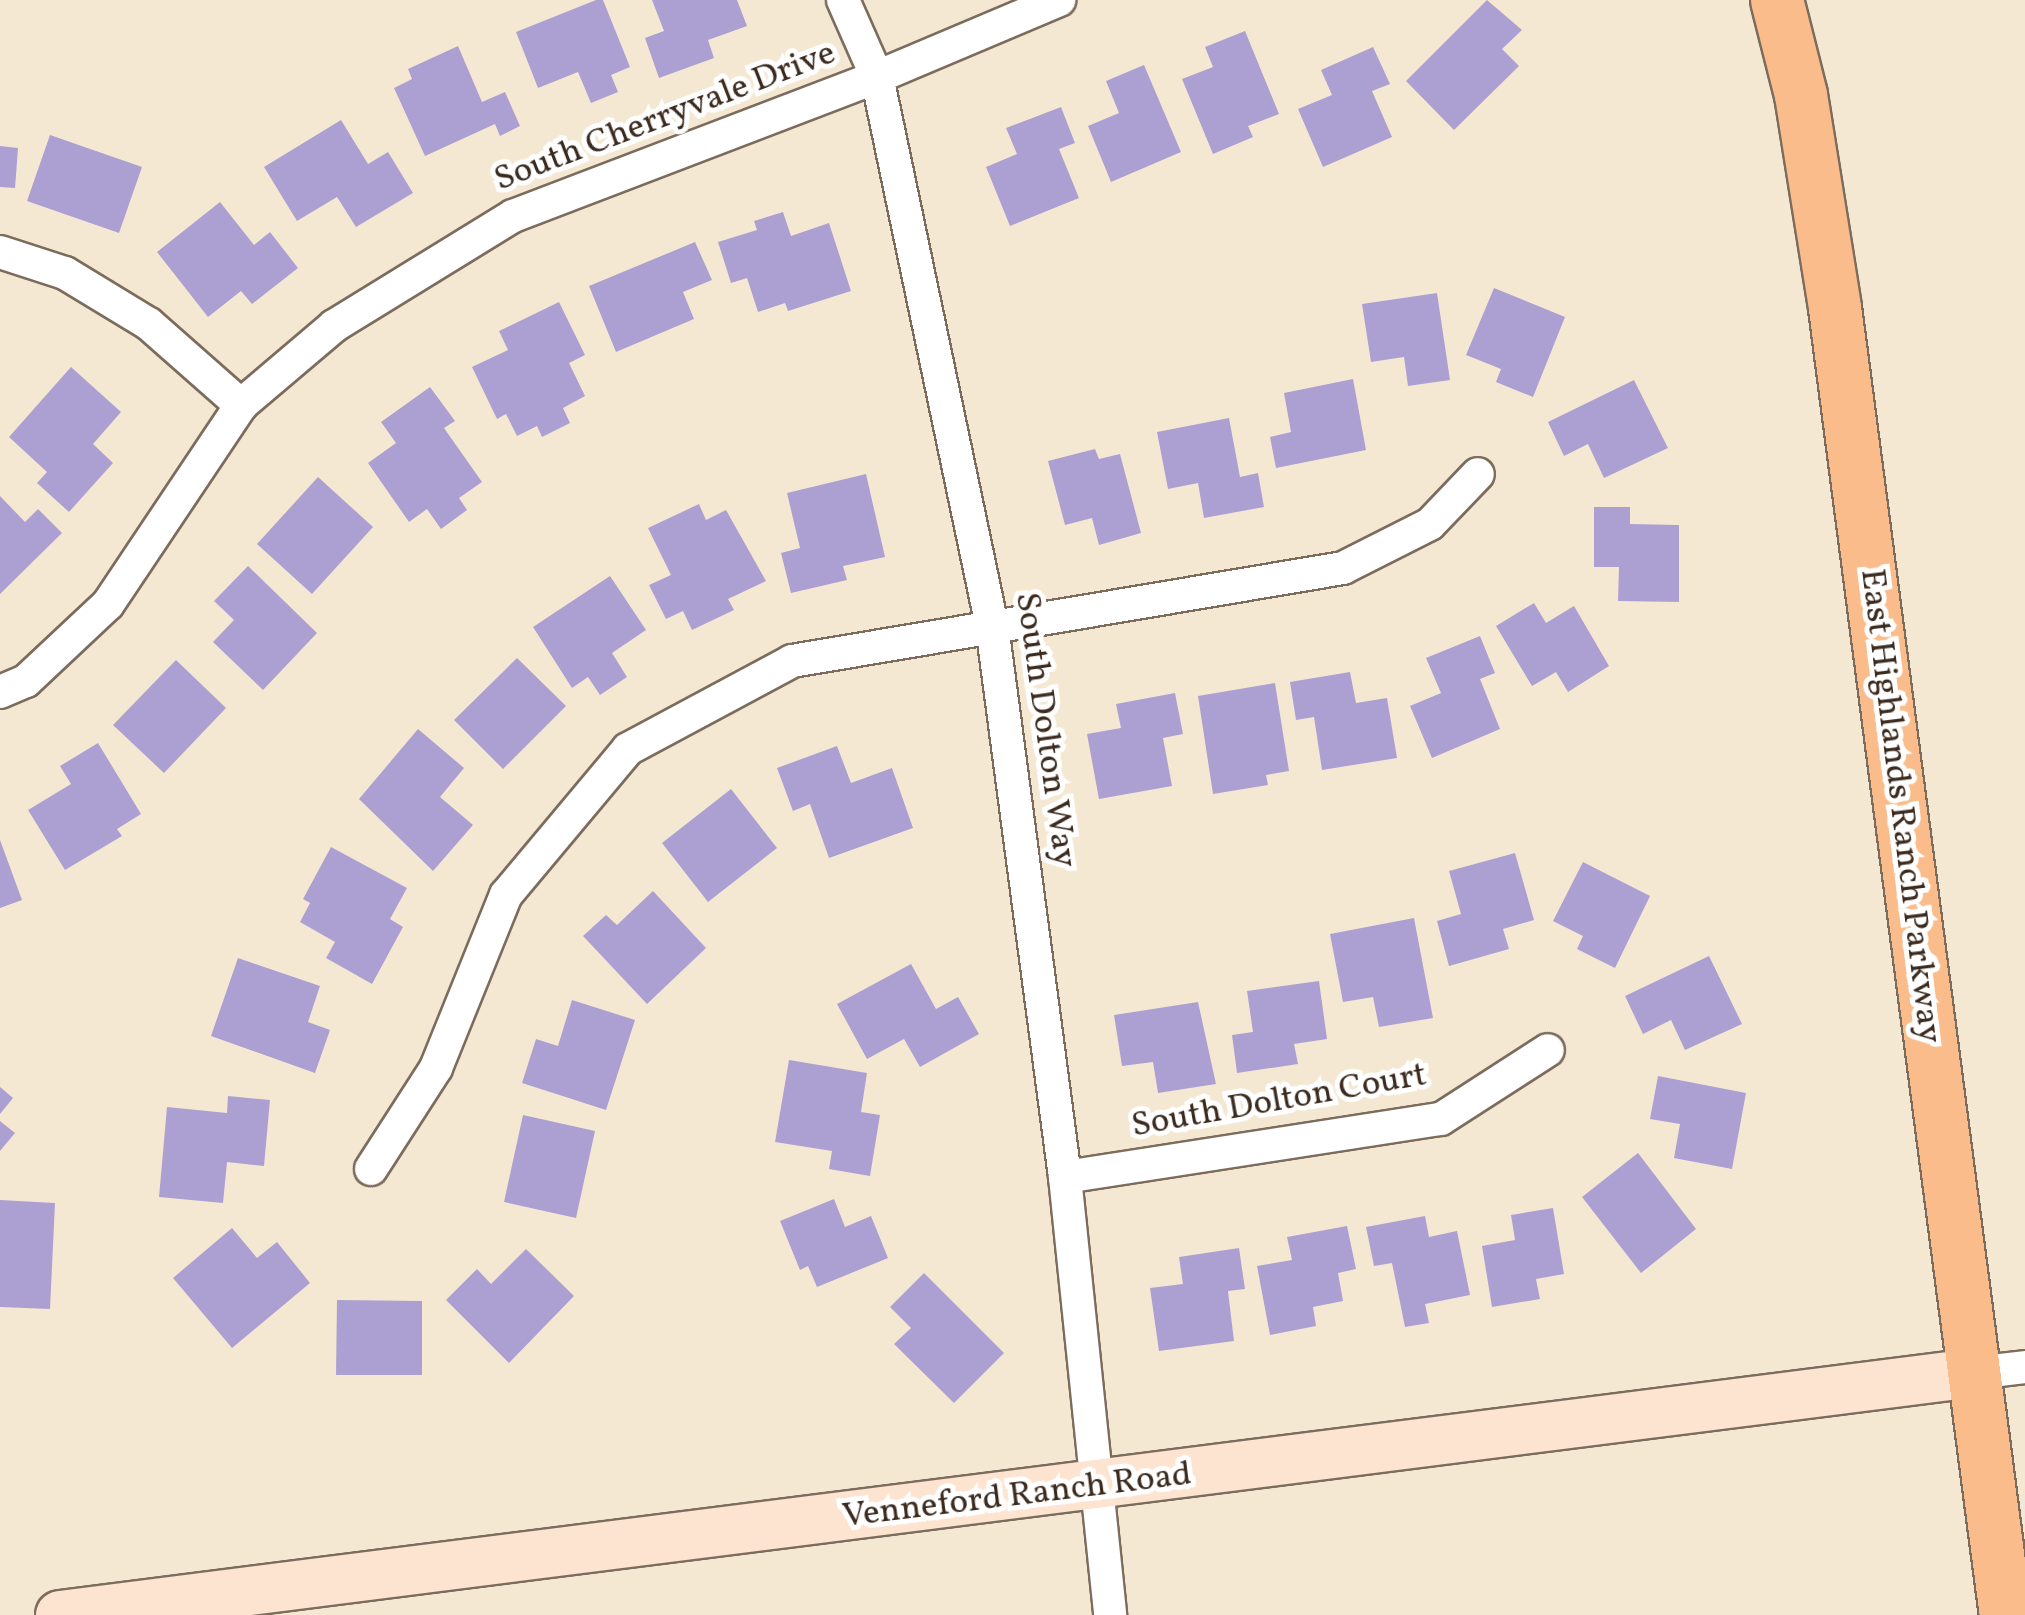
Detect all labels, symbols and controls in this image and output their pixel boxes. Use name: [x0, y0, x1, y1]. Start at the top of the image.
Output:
street label: South Cherryvale Drive: [489, 33, 841, 201]
street label: East Highlands Ranch Parkway: [1850, 566, 1950, 1046]
street label: South Dolton Way: [1005, 589, 1085, 871]
street label: South Dolton Court: [1128, 1054, 1430, 1148]
street label: Venneford Ranch Road: [840, 1454, 1194, 1538]

